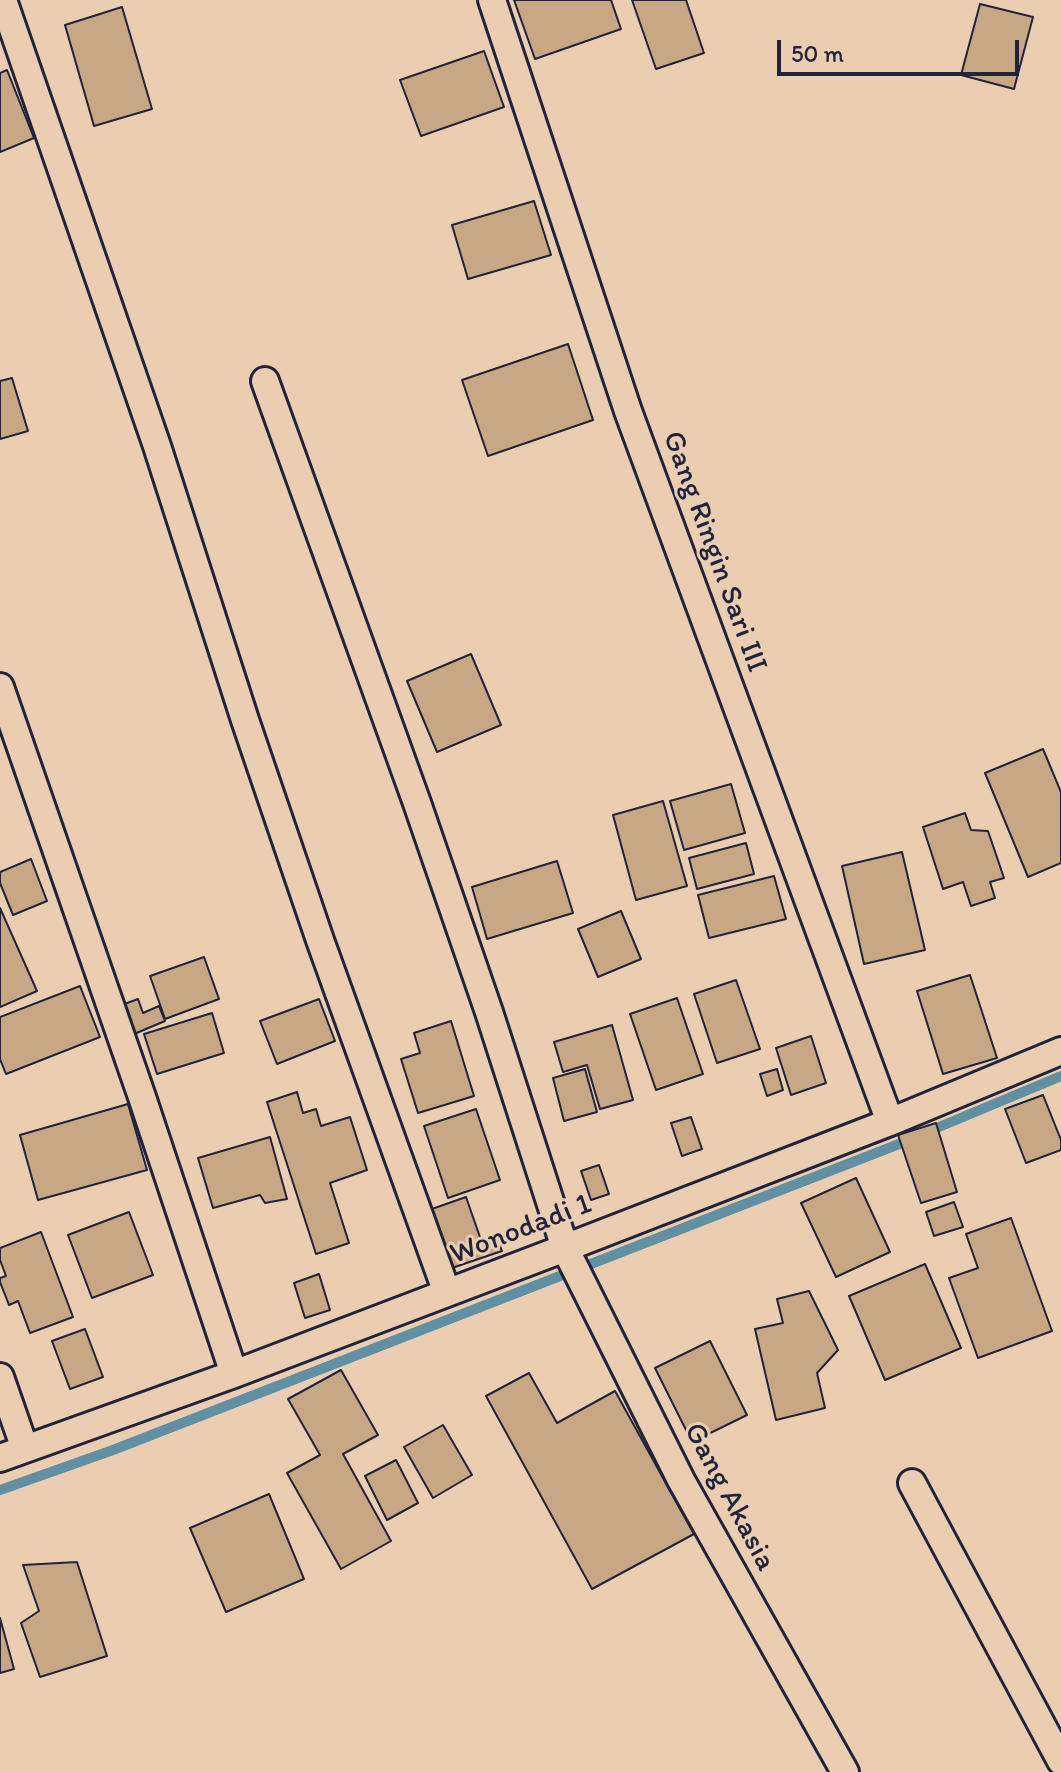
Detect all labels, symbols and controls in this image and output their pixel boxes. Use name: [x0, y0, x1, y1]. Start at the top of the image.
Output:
scale bar: [781, 24, 1023, 74]
text: 50 m: [791, 39, 844, 68]
street label: Gang Ringin Sari III: [654, 427, 774, 677]
street label: Wonodadi 1: [445, 1187, 597, 1273]
street label: Gang Akasia: [675, 1417, 783, 1577]

